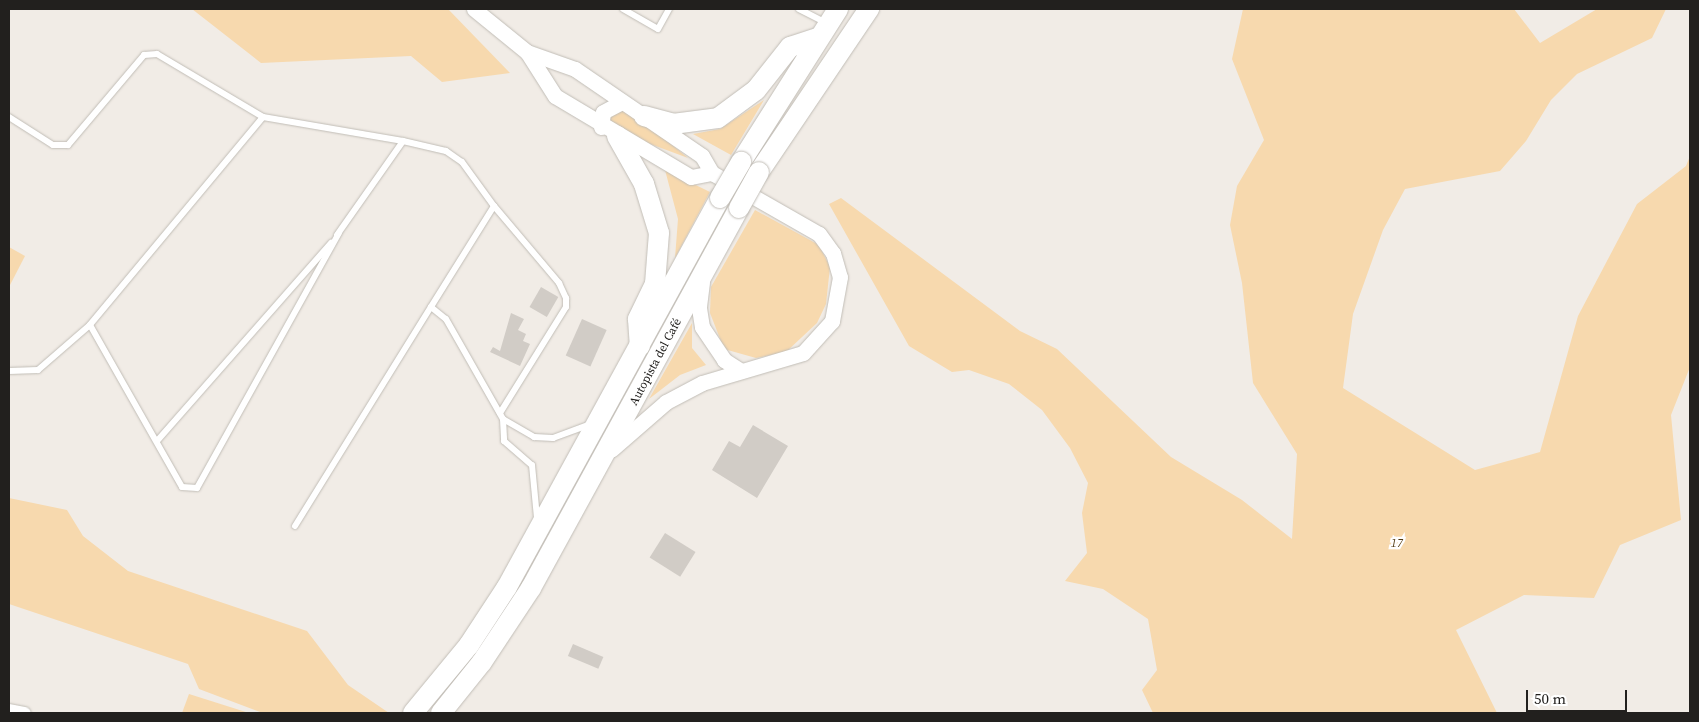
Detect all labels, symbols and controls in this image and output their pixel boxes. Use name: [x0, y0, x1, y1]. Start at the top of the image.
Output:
street label: Autopista del Café: [627, 316, 685, 408]
park label: 17: [1391, 537, 1403, 551]
scale bar: [1529, 680, 1630, 712]
text: 50 m: [1534, 688, 1566, 709]

